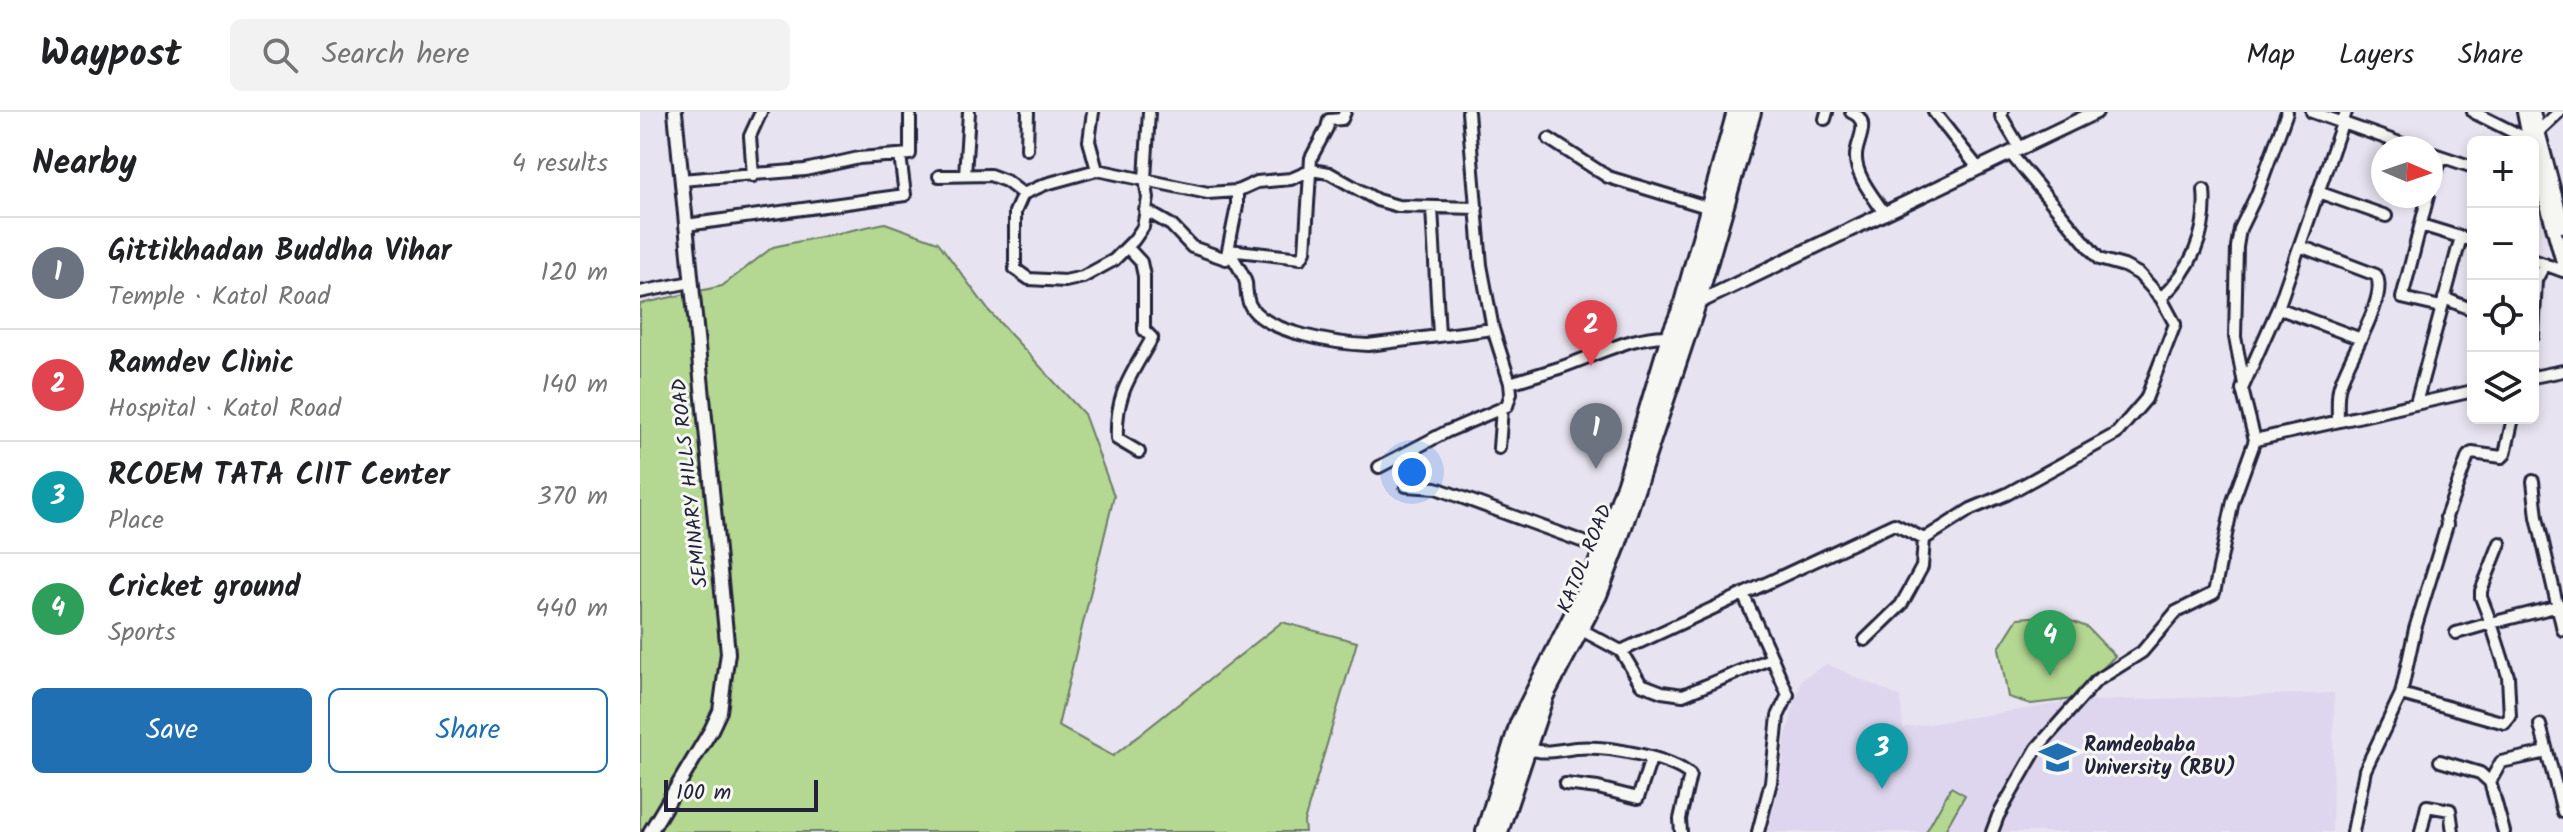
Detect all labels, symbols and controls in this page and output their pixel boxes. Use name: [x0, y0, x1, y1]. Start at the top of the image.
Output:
search box: [230, 19, 790, 91]
text: Waypost: [40, 25, 182, 85]
text: Search here: [322, 31, 470, 79]
icon: search: [258, 33, 302, 77]
text: Map: [2246, 33, 2295, 78]
text: Layers: [2339, 33, 2414, 78]
text: Share: [2458, 33, 2523, 78]
north arrow: [2371, 136, 2443, 208]
map controls: [2467, 136, 2539, 424]
button: +: [2467, 136, 2539, 208]
text: Nearby: [32, 137, 137, 191]
text: 4 results: [512, 143, 608, 185]
button: −: [2467, 208, 2539, 280]
text: Gittikhadan Buddha Vihar: [108, 228, 451, 276]
text: 1: [54, 252, 62, 294]
text: 120 m: [541, 252, 608, 294]
text: Temple · Katol Road: [108, 276, 330, 318]
button: locate: [2467, 280, 2539, 352]
pin: 2: [1565, 300, 1617, 366]
text: Ramdev Clinic: [108, 340, 294, 388]
button: layers: [2467, 352, 2539, 424]
text: 2: [50, 364, 66, 406]
text: 140 m: [541, 364, 608, 406]
street label: SEMINARY HILLS ROAD: [664, 377, 718, 589]
text: Hospital · Katol Road: [108, 388, 341, 430]
pin: 1: [1570, 403, 1622, 469]
text: RCOEM TATA CIIT Center: [108, 452, 450, 500]
your location: [1392, 452, 1432, 492]
text: 3: [51, 476, 65, 518]
text: 370 m: [537, 476, 608, 518]
text: Place: [108, 500, 164, 542]
street label: KATOL ROAD: [1550, 500, 1622, 618]
text: Cricket ground: [108, 564, 301, 612]
text: 4: [51, 588, 65, 630]
text: 440 m: [535, 588, 608, 630]
pin: 4: [2024, 610, 2076, 676]
text: Sports: [108, 612, 176, 654]
button: Save: [32, 688, 312, 773]
button: Share: [328, 688, 608, 773]
pin: 3: [1856, 723, 1908, 789]
place label: Ramdeobaba University (RBU): [2084, 730, 2236, 785]
school or university icon: Ramdeobaba University (RBU): [2039, 738, 2077, 776]
scale bar: [664, 776, 818, 812]
text: 100 m: [676, 776, 731, 811]

